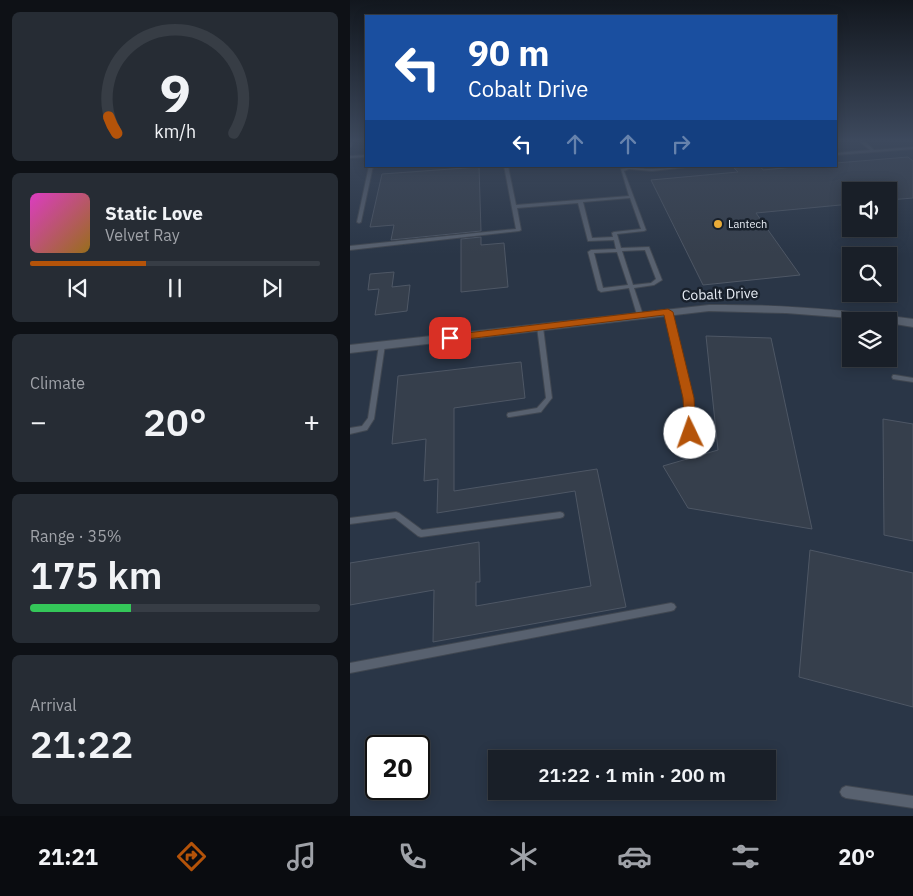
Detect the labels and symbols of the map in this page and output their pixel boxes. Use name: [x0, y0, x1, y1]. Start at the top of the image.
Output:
place label: Lantech: [728, 217, 767, 231]
marker: Lantech: [712, 218, 724, 230]
street label: Cobalt Drive: [681, 284, 759, 304]
pin: [429, 317, 471, 359]
position arrow: [663, 406, 715, 458]
speed limit sign: 20: [365, 735, 430, 800]

